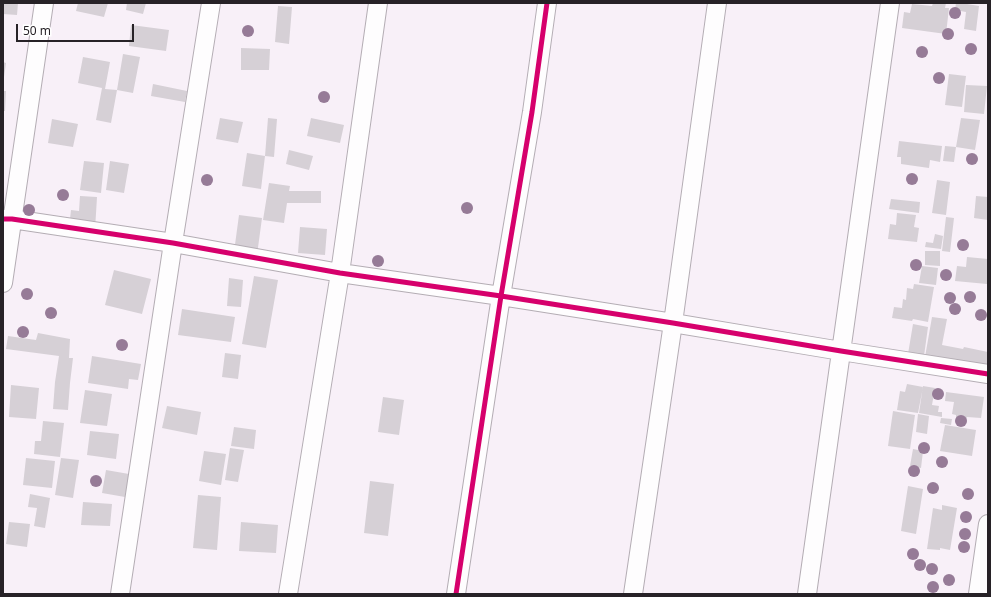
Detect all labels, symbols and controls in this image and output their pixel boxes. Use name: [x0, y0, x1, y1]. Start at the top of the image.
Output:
scale bar: [18, 16, 136, 42]
text: 50 m: [23, 22, 51, 39]

